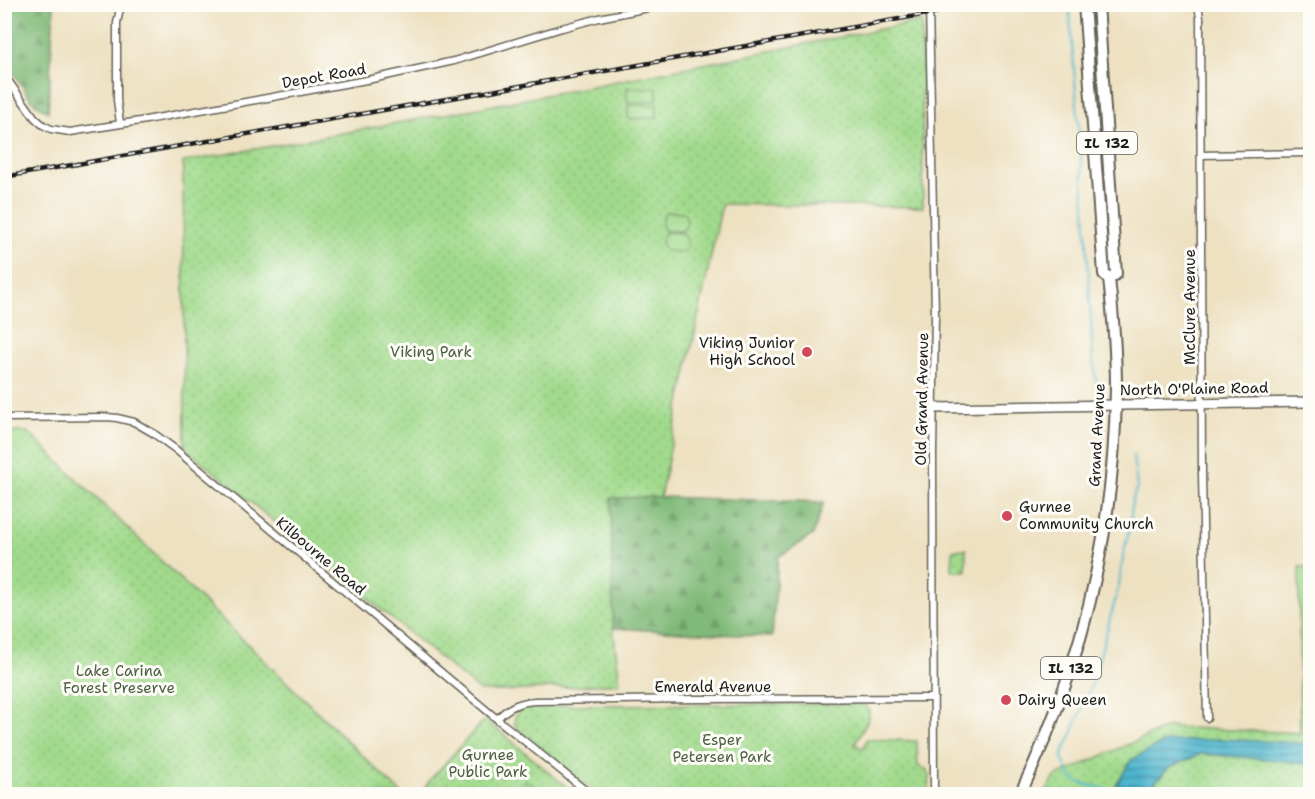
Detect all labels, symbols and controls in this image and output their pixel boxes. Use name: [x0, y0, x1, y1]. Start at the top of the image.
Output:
street label: Depot Road: [280, 59, 368, 93]
road number: IL 132: [1077, 132, 1137, 154]
street label: McClure Avenue: [1180, 249, 1200, 365]
street label: Old Grand Avenue: [911, 332, 933, 466]
place label: Viking Junior High School: [699, 333, 795, 370]
park label: Viking Park: [390, 342, 472, 362]
marker: Viking Junior High School: [800, 345, 814, 359]
street label: North O'Plaine Road: [1120, 378, 1269, 400]
street label: Grand Avenue: [1084, 383, 1110, 487]
place label: Gurnee Community Church: [1019, 497, 1154, 534]
marker: Gurnee Community Church: [1000, 509, 1014, 523]
street label: Kilbourne Road: [272, 512, 371, 600]
road number: IL 132: [1041, 657, 1101, 679]
park label: Lake Carina Forest Preserve: [63, 661, 175, 698]
street label: Emerald Avenue: [654, 677, 772, 697]
place label: Dairy Queen: [1018, 690, 1107, 710]
marker: Dairy Queen: [999, 693, 1013, 707]
park label: Esper Petersen Park: [672, 730, 772, 767]
park label: Gurnee Public Park: [448, 745, 528, 782]

